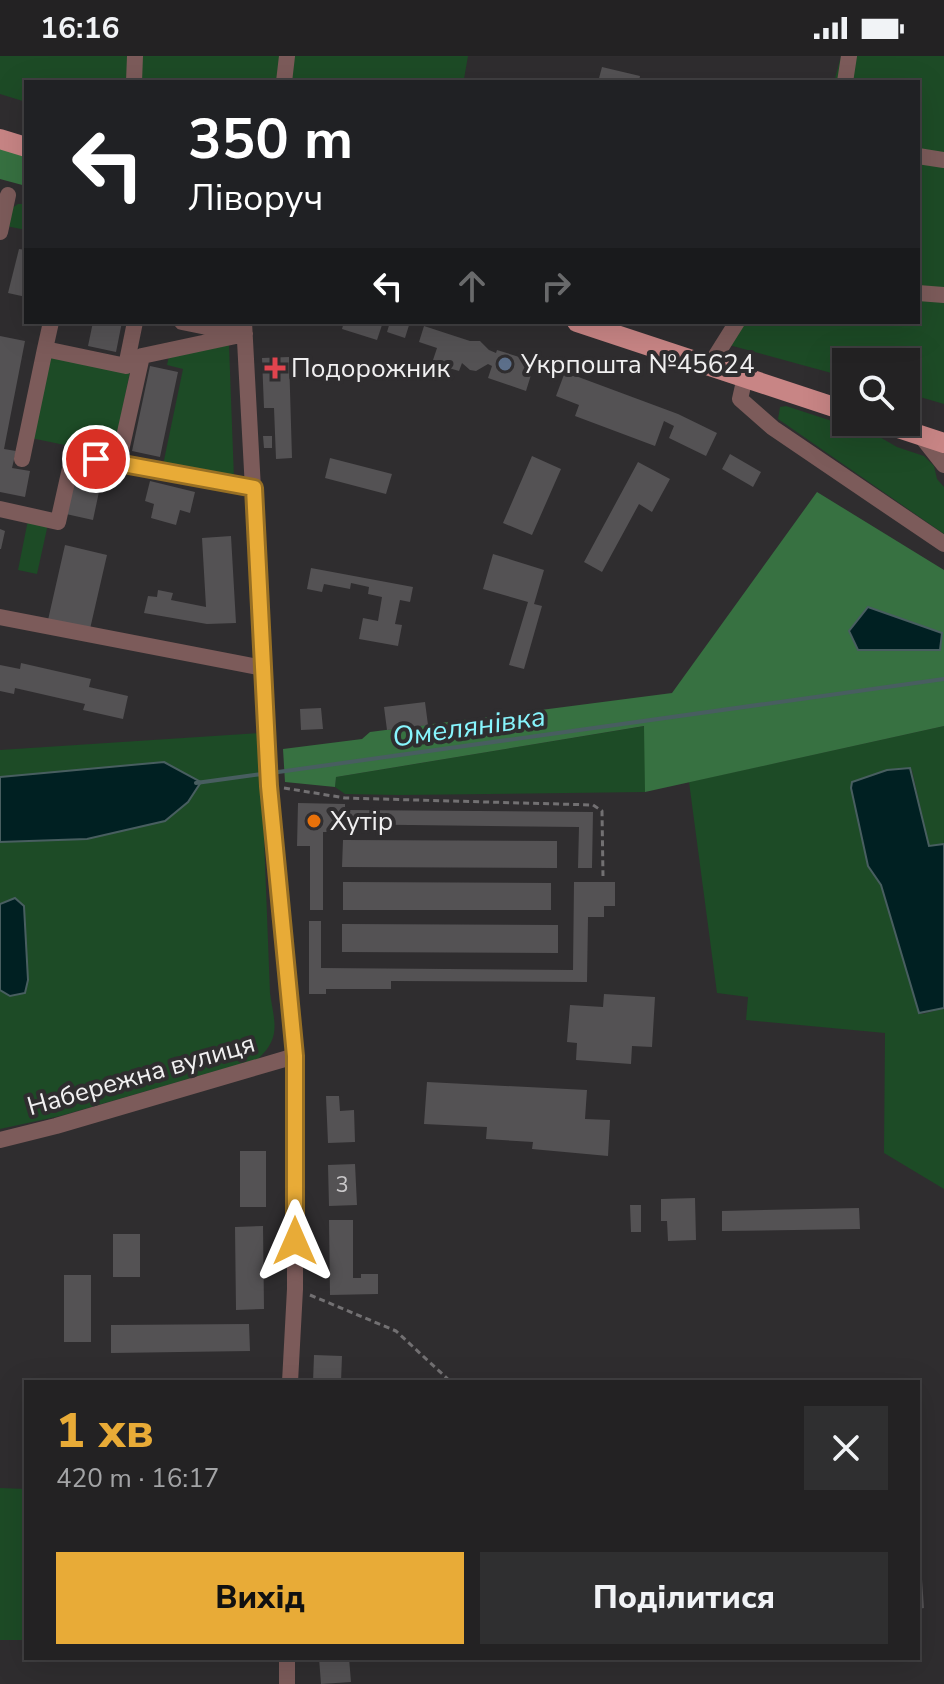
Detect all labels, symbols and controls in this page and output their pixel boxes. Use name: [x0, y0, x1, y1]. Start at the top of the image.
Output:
text: 16:16: [40, 8, 119, 49]
text: 350 m: [188, 101, 353, 178]
icon: left: [56, 112, 160, 216]
text: Ліворуч: [188, 174, 323, 223]
icon: left: [366, 264, 410, 308]
icon: ahead: [450, 264, 494, 308]
icon: right: [534, 264, 578, 308]
place label: Укрпошта №45624: [520, 347, 754, 382]
map controls: [832, 348, 920, 436]
button: search: [832, 348, 920, 436]
place label: Подорожник: [291, 351, 450, 386]
marker: Укрпошта №45624: [496, 355, 514, 373]
marker: Подорожник: [266, 359, 284, 377]
pin: [62, 425, 130, 493]
icon: arrive: [74, 437, 118, 481]
water label: Омелянівка: [390, 697, 548, 757]
place label: Хутір: [330, 804, 393, 839]
marker: Хутір: [305, 812, 323, 830]
street label: Набережна вулиця: [23, 1026, 259, 1124]
house number: 3: [335, 1170, 349, 1200]
position arrow: [253, 1199, 337, 1283]
text: 1 хв: [56, 1398, 154, 1464]
button: close: [804, 1406, 888, 1490]
text: 420 m · 16:17: [56, 1461, 219, 1496]
button: Вихід: [56, 1552, 464, 1644]
button: Поділитися: [480, 1552, 888, 1644]

